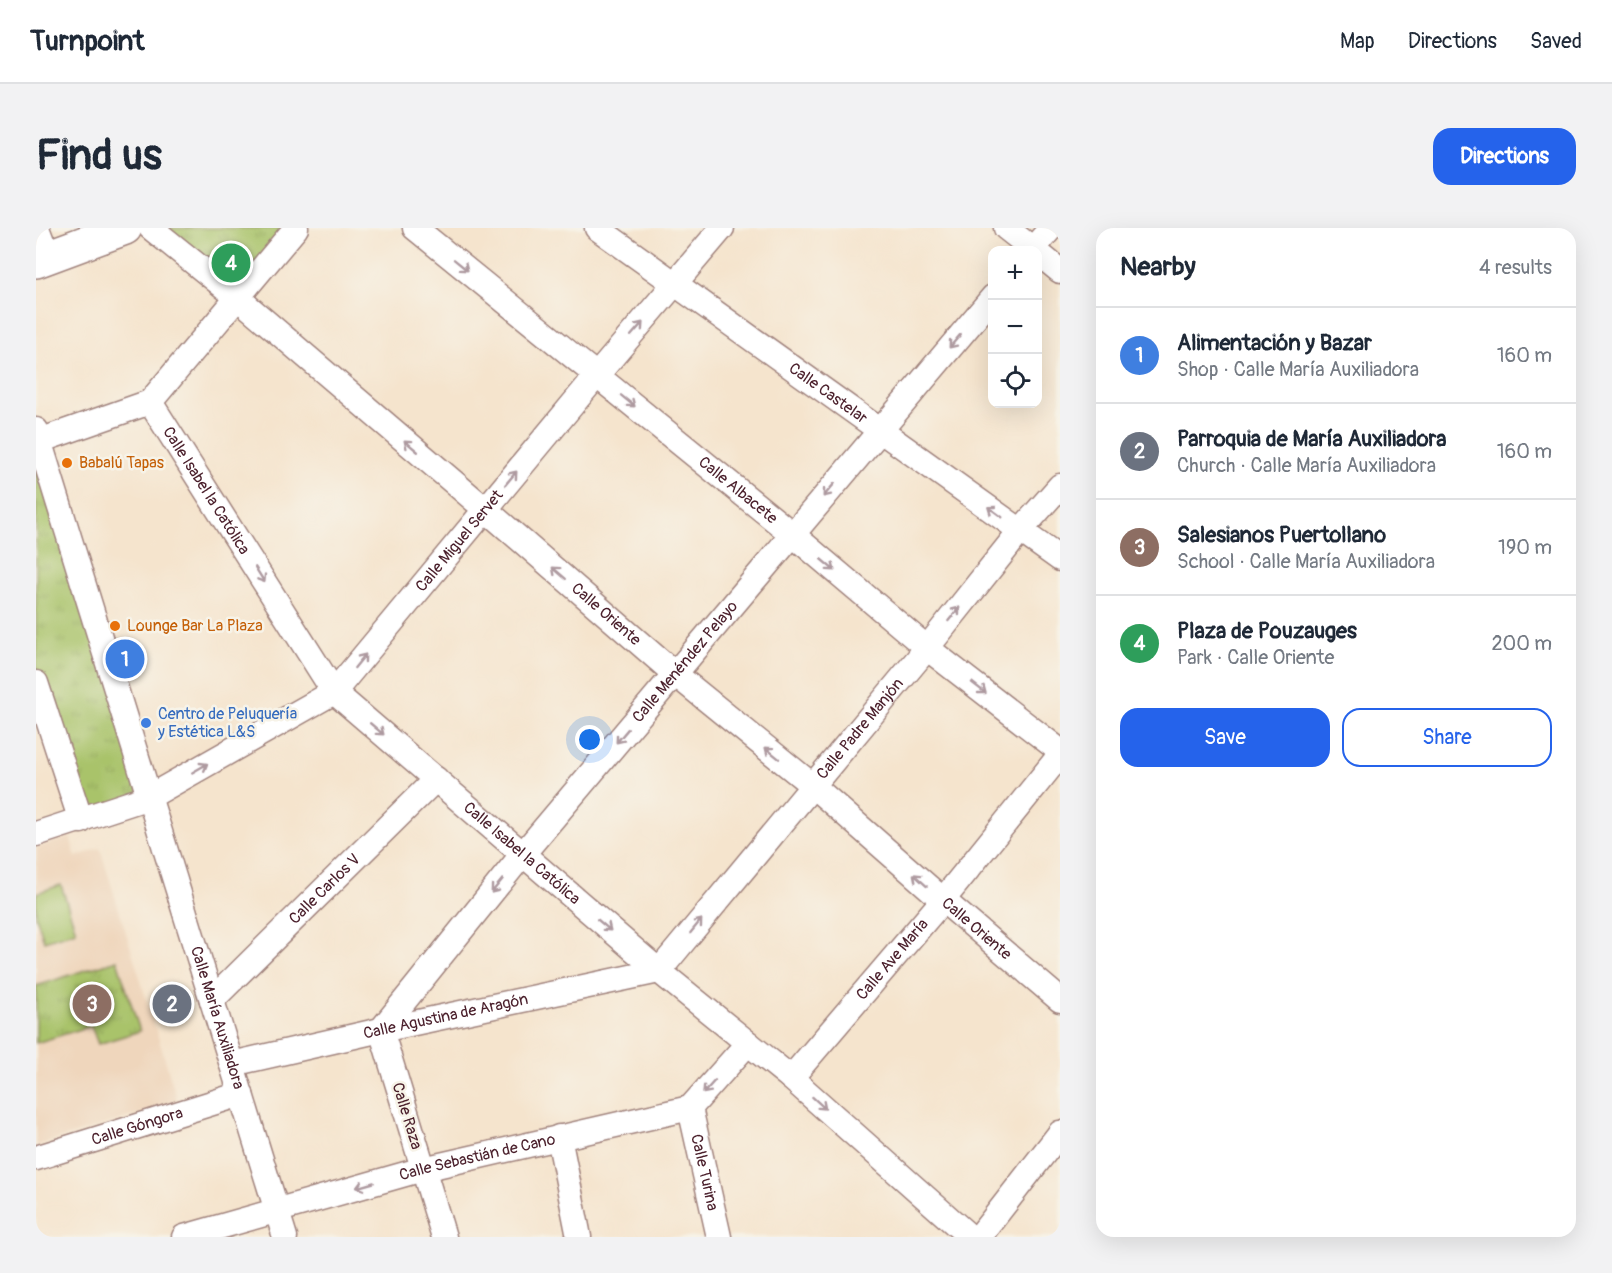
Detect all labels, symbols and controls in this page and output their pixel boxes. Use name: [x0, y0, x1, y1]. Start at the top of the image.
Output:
text: Turnpoint: [30, 24, 144, 59]
text: Map: [1340, 28, 1375, 55]
text: Directions: [1408, 28, 1497, 55]
text: Saved: [1530, 28, 1582, 55]
button: Directions: [1433, 128, 1576, 185]
text: Find us: [36, 130, 162, 182]
pin: 4: [212, 240, 250, 285]
map controls: [988, 246, 1042, 408]
button: +: [988, 246, 1042, 300]
text: Nearby: [1120, 251, 1196, 283]
text: 4 results: [1479, 255, 1552, 280]
one-way arrow: [453, 258, 469, 271]
button: −: [988, 300, 1042, 354]
one-way arrow: [630, 321, 643, 337]
text: Alimentación y Bazar: [1177, 329, 1372, 357]
one-way arrow: [948, 333, 961, 349]
text: 1: [1136, 343, 1143, 368]
text: 160 m: [1497, 343, 1552, 368]
button: locate: [988, 354, 1042, 408]
text: Shop · Calle María Auxiliadora: [1177, 357, 1419, 382]
street label: Calle Castelar: [785, 358, 872, 428]
one-way arrow: [620, 394, 636, 407]
street label: Calle Isabel la Católica: [158, 423, 254, 558]
text: Parroquia de María Auxiliadora: [1177, 425, 1447, 453]
one-way arrow: [404, 439, 419, 453]
text: 2: [1134, 439, 1145, 464]
text: 160 m: [1497, 439, 1552, 464]
street label: Calle Albacete: [694, 452, 782, 528]
place label: Babalú Tapas: [79, 453, 164, 473]
text: Church · Calle María Auxiliadora: [1177, 453, 1436, 478]
marker: Babalú Tapas: [60, 456, 74, 470]
one-way arrow: [504, 471, 518, 486]
one-way arrow: [822, 482, 835, 498]
street label: Calle Miguel Servet: [411, 485, 508, 596]
one-way arrow: [988, 506, 1004, 518]
text: Salesianos Puertollano: [1177, 521, 1386, 549]
text: 3: [1134, 535, 1145, 560]
text: 190 m: [1498, 535, 1552, 560]
text: School · Calle María Auxiliadora: [1177, 549, 1435, 574]
one-way arrow: [820, 558, 836, 571]
one-way arrow: [254, 566, 266, 583]
one-way arrow: [552, 566, 567, 580]
street label: Calle Oriente: [567, 579, 645, 650]
street label: Calle Menéndez Pelayo: [628, 596, 742, 727]
one-way arrow: [948, 606, 961, 622]
place label: Lounge Bar La Plaza: [127, 616, 263, 636]
text: Plaza de Pouzauges: [1177, 617, 1357, 645]
marker: Lounge Bar La Plaza: [108, 619, 122, 633]
text: 4: [1134, 631, 1145, 656]
text: 200 m: [1491, 631, 1552, 656]
pin: 1: [106, 636, 145, 682]
text: Park · Calle Oriente: [1177, 645, 1334, 670]
one-way arrow: [354, 653, 367, 669]
street label: Calle Padre Manjón: [812, 674, 908, 783]
one-way arrow: [970, 682, 986, 695]
place label: Centro de Peluquería y Estética L&S: [157, 704, 297, 742]
button: Save: [1120, 708, 1330, 767]
button: Share: [1342, 708, 1552, 767]
marker: Centro de Peluquería y Estética L&S: [139, 716, 153, 730]
one-way arrow: [369, 722, 385, 735]
your location: [575, 725, 604, 754]
one-way arrow: [615, 728, 629, 743]
one-way arrow: [765, 746, 781, 759]
one-way arrow: [191, 762, 208, 774]
street label: Calle Isabel la Católica: [459, 798, 584, 909]
street label: Calle Carlos V: [285, 850, 364, 928]
one-way arrow: [913, 873, 928, 887]
one-way arrow: [491, 877, 504, 893]
street label: Calle Oriente: [937, 893, 1016, 964]
street label: Calle Ave María: [852, 914, 933, 1004]
one-way arrow: [596, 918, 612, 931]
one-way arrow: [690, 918, 703, 934]
street label: Calle María Auxiliadora: [186, 944, 249, 1092]
pin: 3: [72, 982, 112, 1026]
pin: 2: [152, 982, 192, 1026]
street label: Calle Agustina de Aragón: [361, 989, 530, 1044]
one-way arrow: [702, 1079, 716, 1094]
street label: Calle Raza: [387, 1080, 427, 1152]
one-way arrow: [811, 1096, 826, 1110]
street label: Calle Góngora: [89, 1103, 185, 1150]
street label: Calle Sebastián de Cano: [397, 1129, 558, 1185]
street label: Calle Turina: [686, 1132, 723, 1213]
one-way arrow: [356, 1180, 375, 1191]

